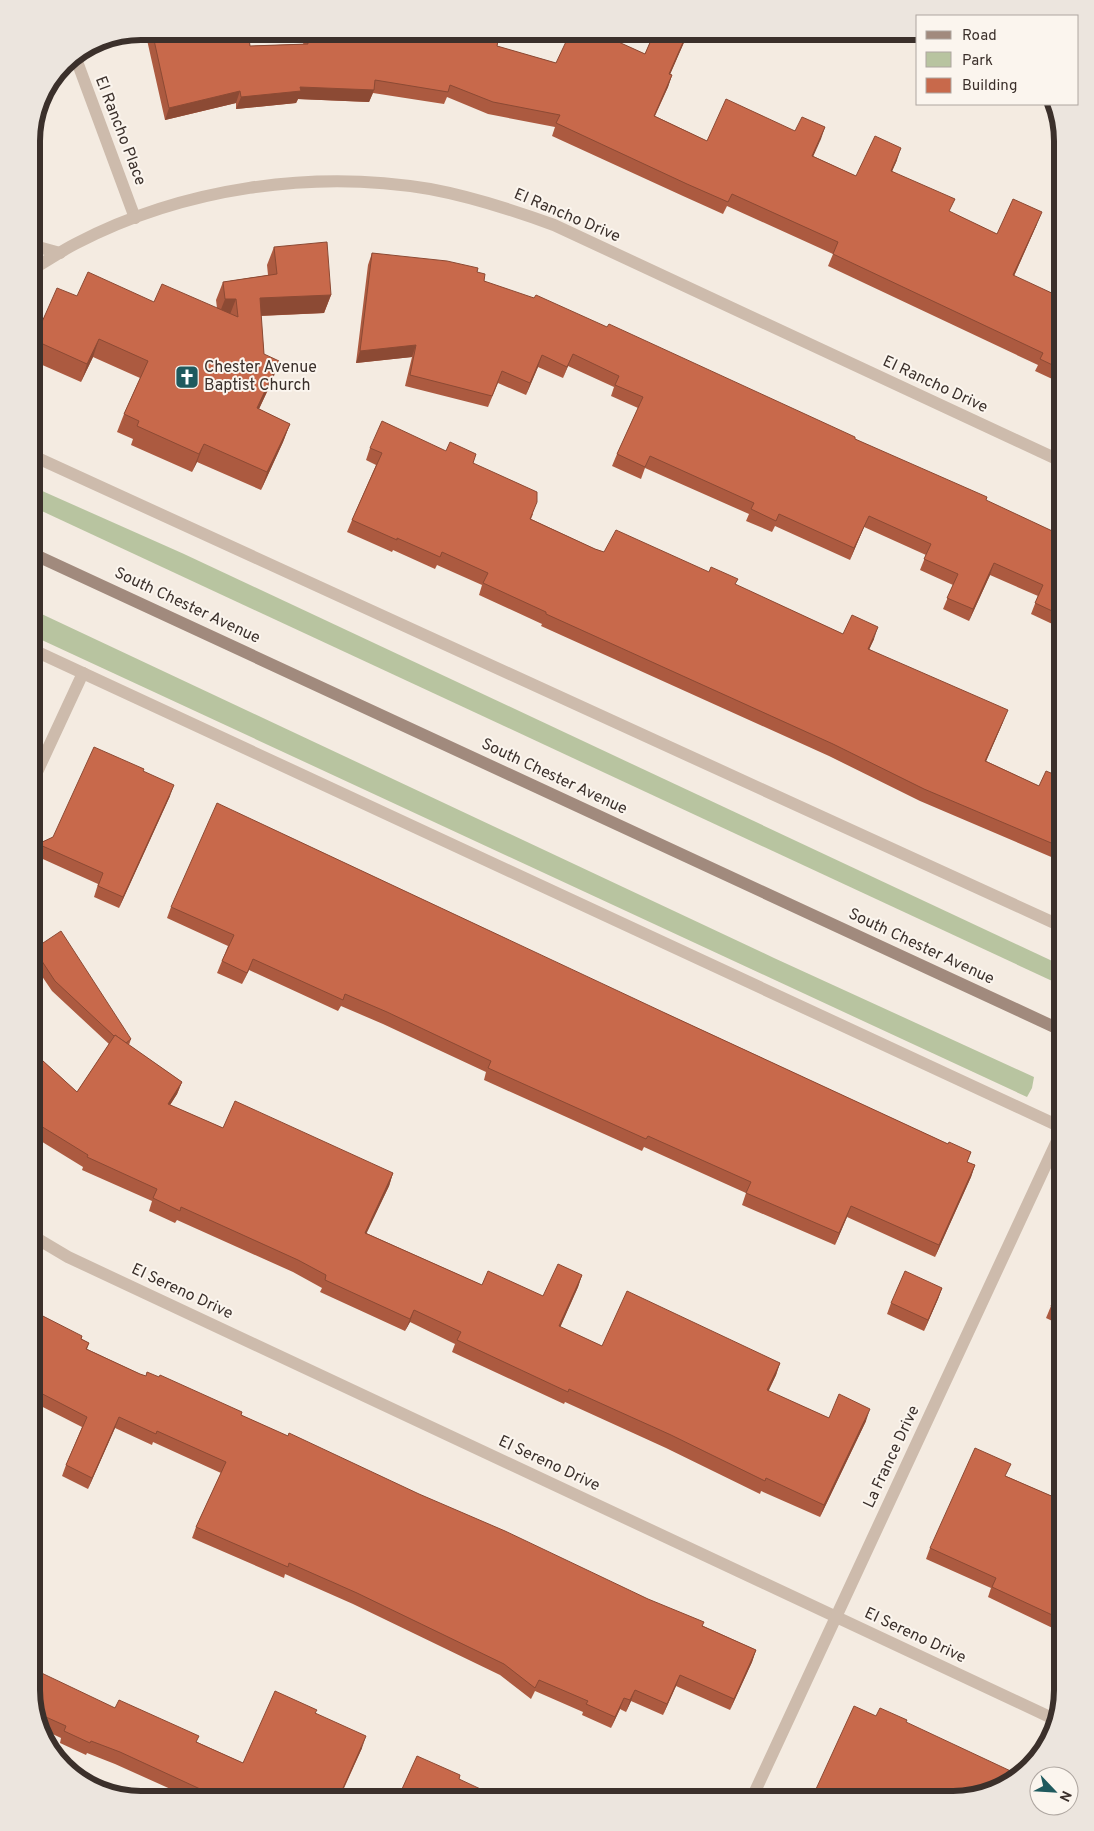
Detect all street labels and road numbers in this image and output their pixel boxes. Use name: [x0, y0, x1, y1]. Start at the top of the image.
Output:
street label: El Rancho Place: [90, 74, 150, 188]
street label: El Rancho Drive: [511, 185, 623, 247]
street label: El Rancho Drive: [879, 352, 991, 418]
street label: South Chester Avenue: [111, 563, 263, 649]
street label: South Chester Avenue: [478, 734, 630, 820]
street label: South Chester Avenue: [845, 904, 997, 990]
street label: El Sereno Drive: [128, 1260, 236, 1324]
street label: La France Drive: [859, 1402, 925, 1512]
street label: El Sereno Drive: [495, 1432, 603, 1496]
street label: El Sereno Drive: [861, 1604, 969, 1668]

